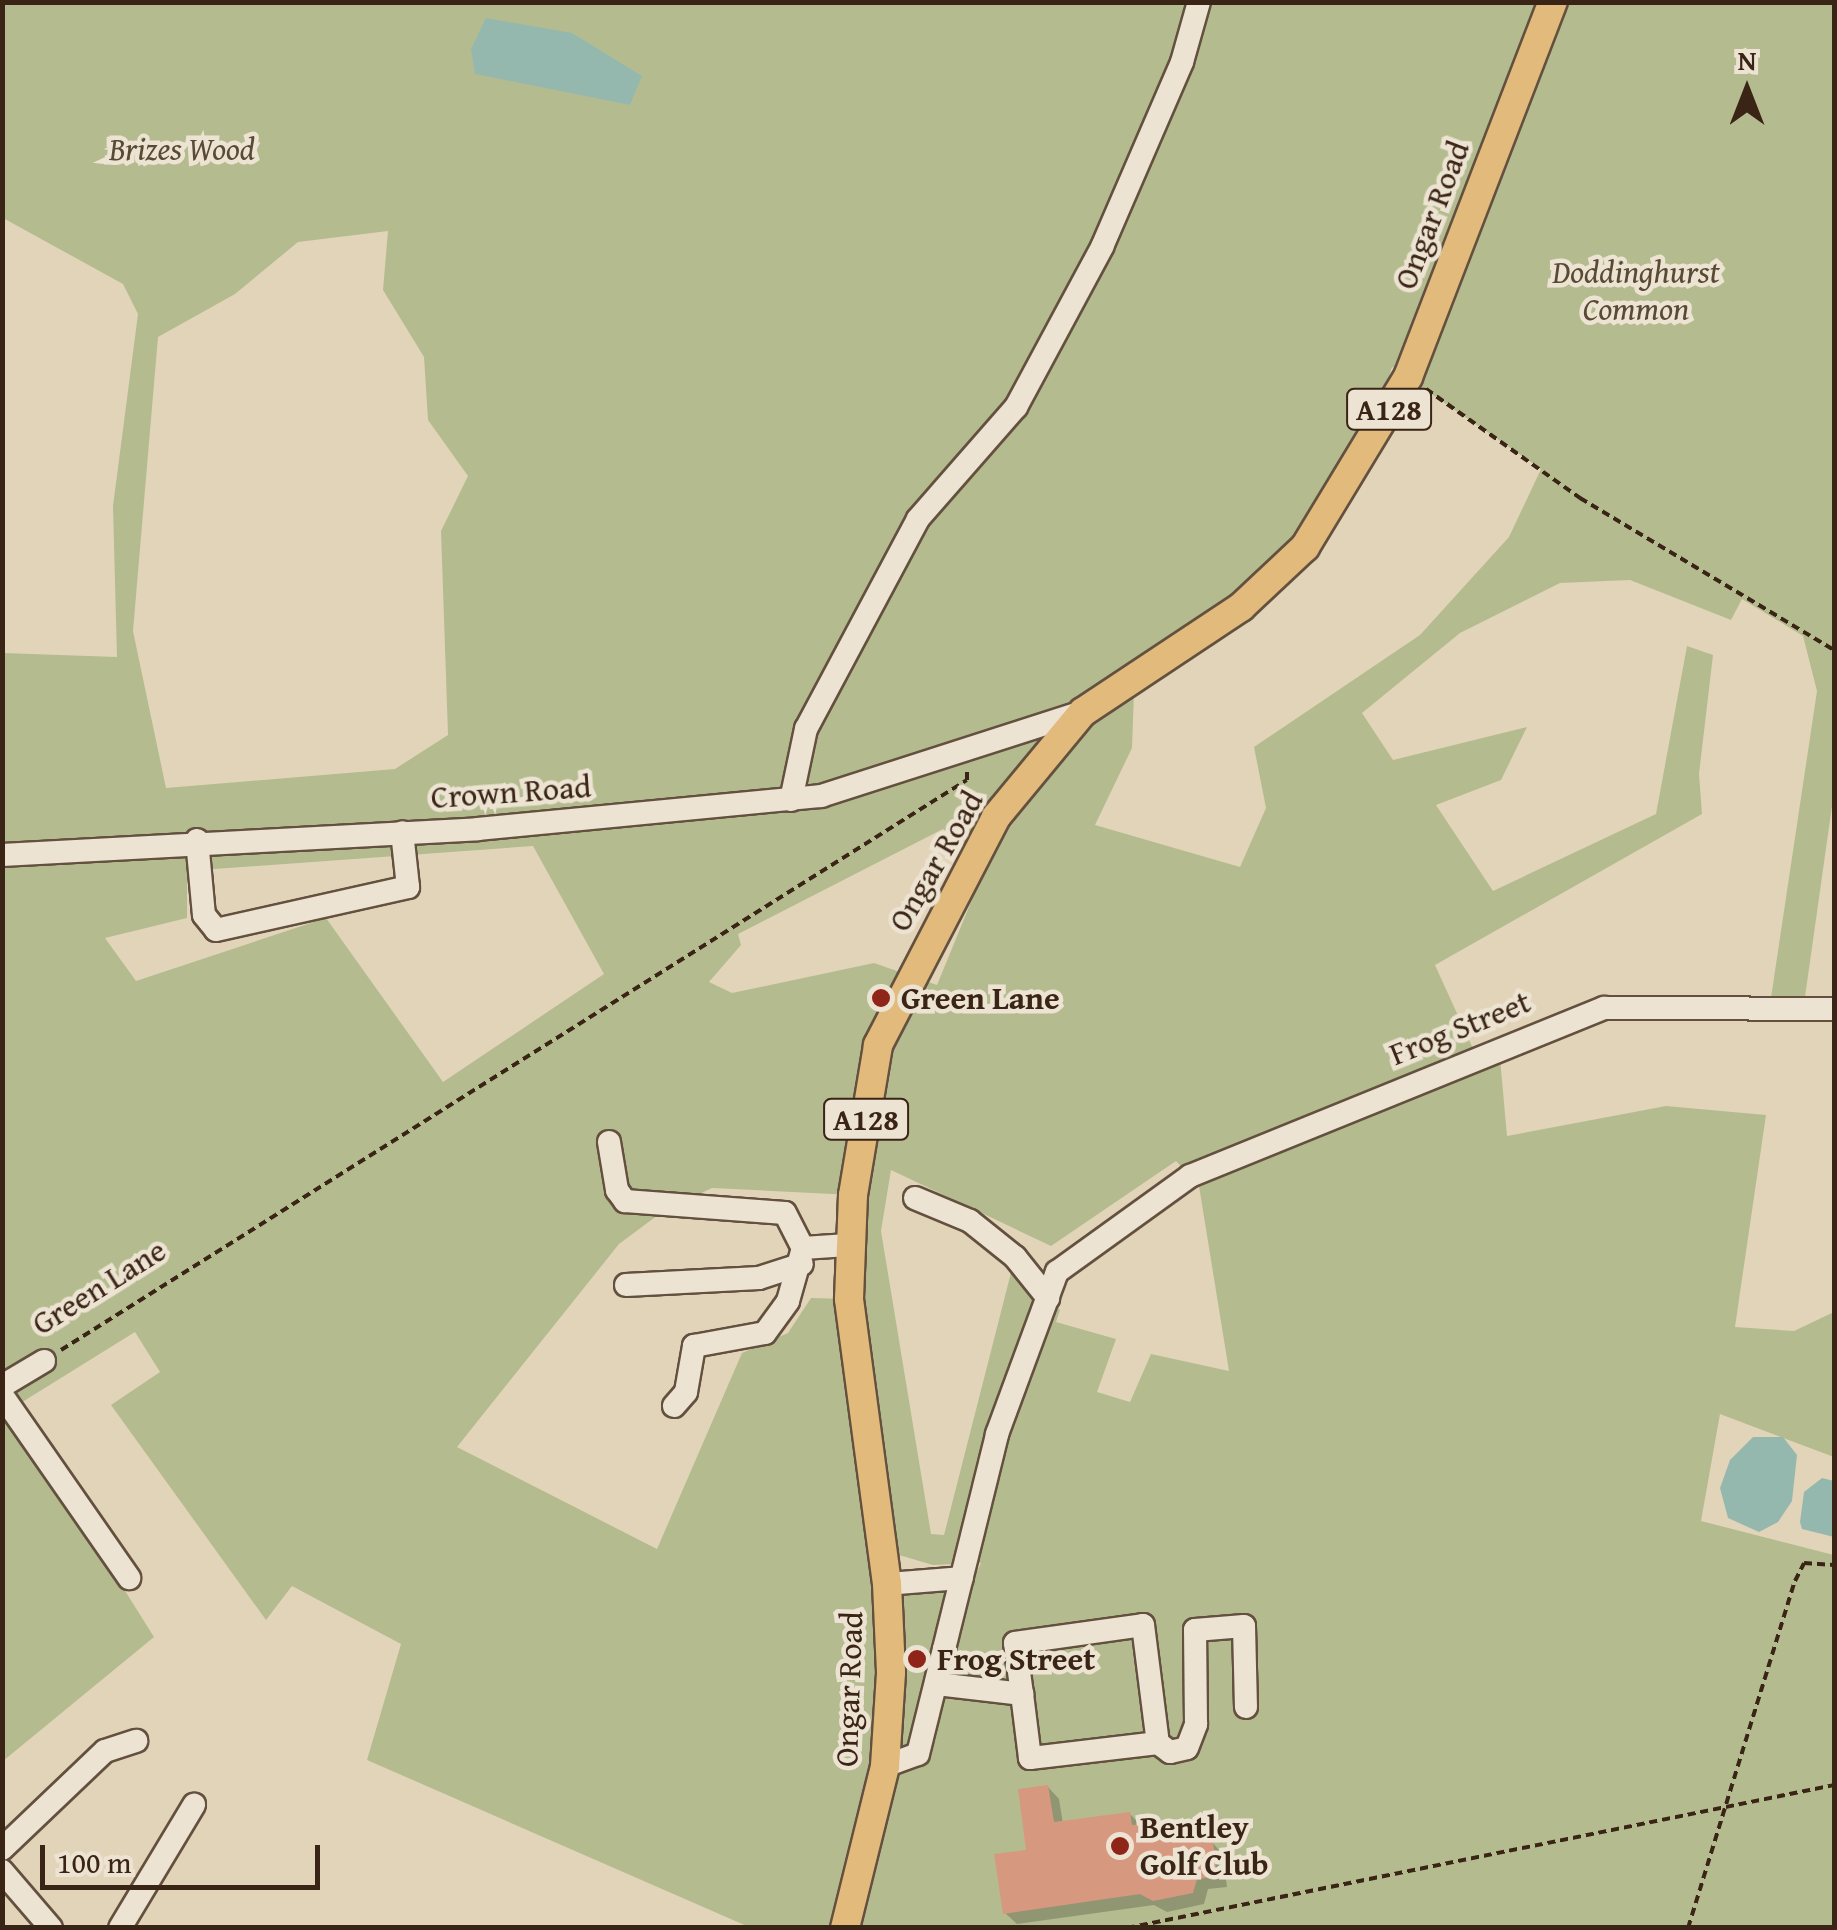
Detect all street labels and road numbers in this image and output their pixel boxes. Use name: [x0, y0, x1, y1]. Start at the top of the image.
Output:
street label: Ongar Road: [1386, 135, 1478, 295]
road number: A128: [1344, 384, 1434, 434]
street label: Crown Road: [430, 767, 592, 817]
street label: Ongar Road: [880, 784, 992, 938]
street label: Frog Street: [1384, 982, 1536, 1074]
road number: A128: [821, 1094, 911, 1144]
street label: Green Lane: [25, 1231, 173, 1343]
street label: Ongar Road: [827, 1611, 871, 1767]

